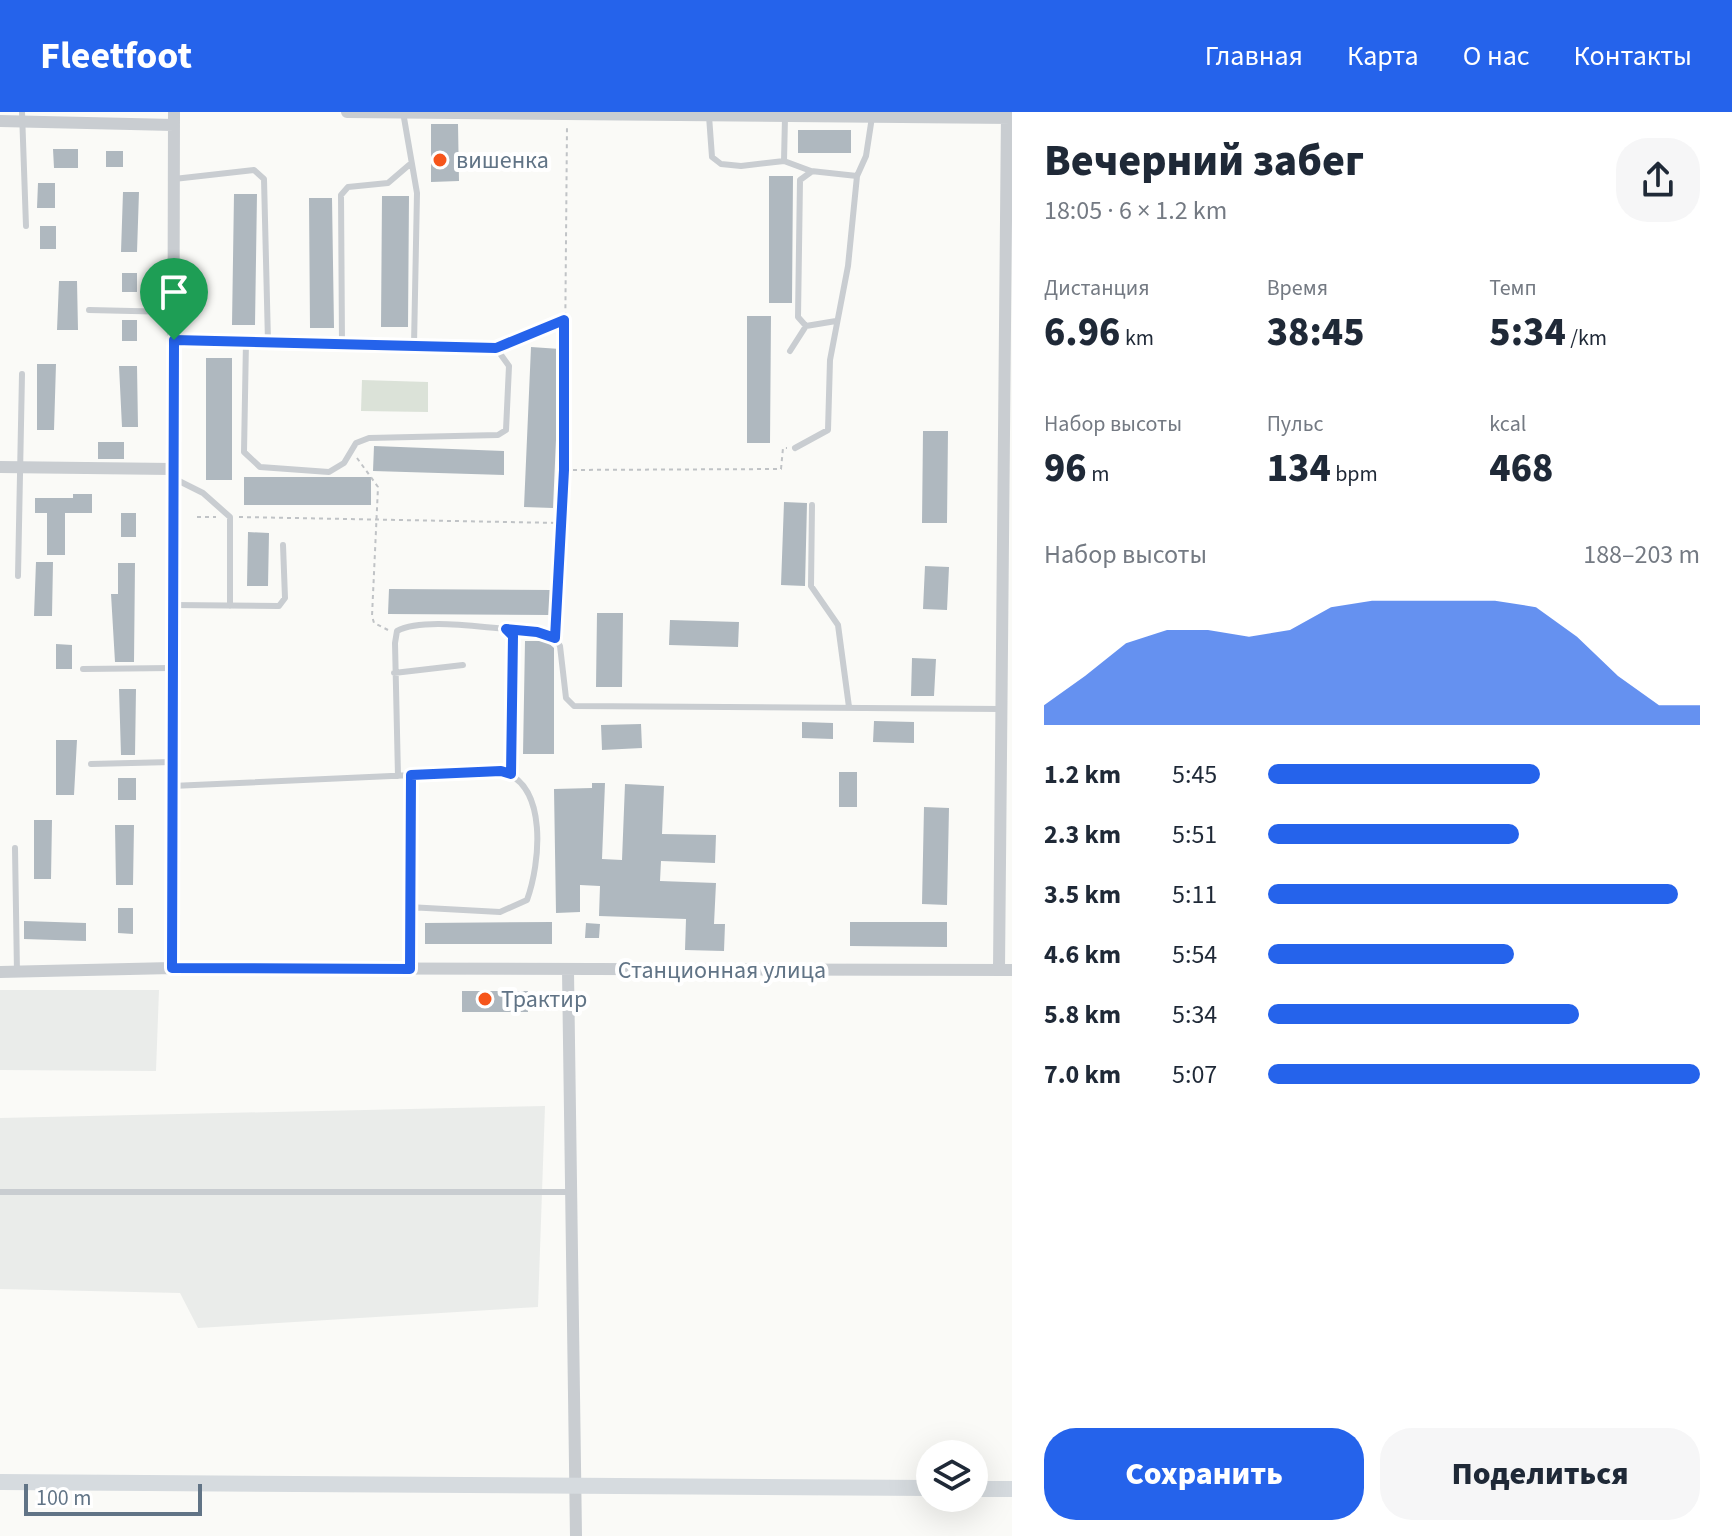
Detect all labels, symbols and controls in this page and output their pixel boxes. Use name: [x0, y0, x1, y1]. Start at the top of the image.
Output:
text: Fleetfoot: [40, 29, 192, 83]
text: Главная: [1205, 36, 1303, 76]
text: Карта: [1347, 36, 1419, 76]
text: О нас: [1463, 36, 1530, 76]
text: Контакты: [1574, 36, 1692, 76]
text: Вечерний забег: [1044, 130, 1364, 193]
button: share: [1616, 138, 1700, 222]
place label: вишенка: [456, 143, 549, 178]
marker: вишенка: [431, 151, 449, 169]
text: 18:05 · 6 × 1.2 km: [1044, 192, 1227, 229]
pin: [140, 258, 208, 340]
icon: arrive: [152, 270, 196, 314]
text: Дистанция: [1044, 272, 1150, 304]
text: Время: [1267, 272, 1328, 304]
text: Темп: [1489, 272, 1537, 304]
text: 6.96: [1044, 304, 1120, 361]
text: 38:45: [1267, 304, 1365, 361]
text: 5:34: [1489, 304, 1566, 361]
text: km: [1120, 322, 1154, 354]
text: /km: [1566, 322, 1607, 354]
text: Набор высоты: [1044, 408, 1182, 440]
text: Пульс: [1267, 408, 1323, 440]
text: kcal: [1489, 408, 1526, 440]
text: 96: [1044, 440, 1087, 497]
text: 134: [1267, 440, 1331, 497]
text: 468: [1489, 440, 1553, 497]
text: m: [1087, 458, 1109, 490]
text: bpm: [1331, 458, 1378, 490]
text: Набор высоты: [1044, 536, 1207, 573]
text: 188–203 m: [1583, 536, 1700, 573]
text: 1.2 km: [1044, 756, 1121, 793]
text: 5:45: [1172, 756, 1217, 793]
text: 2.3 km: [1044, 816, 1121, 853]
text: 5:51: [1172, 816, 1217, 853]
text: 3.5 km: [1044, 876, 1121, 913]
text: 5:11: [1172, 876, 1217, 913]
text: 4.6 km: [1044, 936, 1121, 973]
text: 5:54: [1172, 936, 1217, 973]
street label: Станционная улица: [618, 953, 826, 988]
place label: Трактир: [501, 982, 587, 1017]
marker: Трактир: [476, 990, 494, 1008]
text: 5.8 km: [1044, 996, 1121, 1033]
text: 5:34: [1172, 996, 1217, 1033]
text: 7.0 km: [1044, 1056, 1121, 1093]
text: 5:07: [1172, 1056, 1217, 1093]
button: Сохранить: [1044, 1428, 1364, 1520]
button: Поделиться: [1380, 1428, 1700, 1520]
map controls: [916, 1440, 988, 1512]
button: layers: [916, 1440, 988, 1512]
scale bar: [24, 1480, 202, 1516]
text: 100 m: [36, 1482, 91, 1514]

